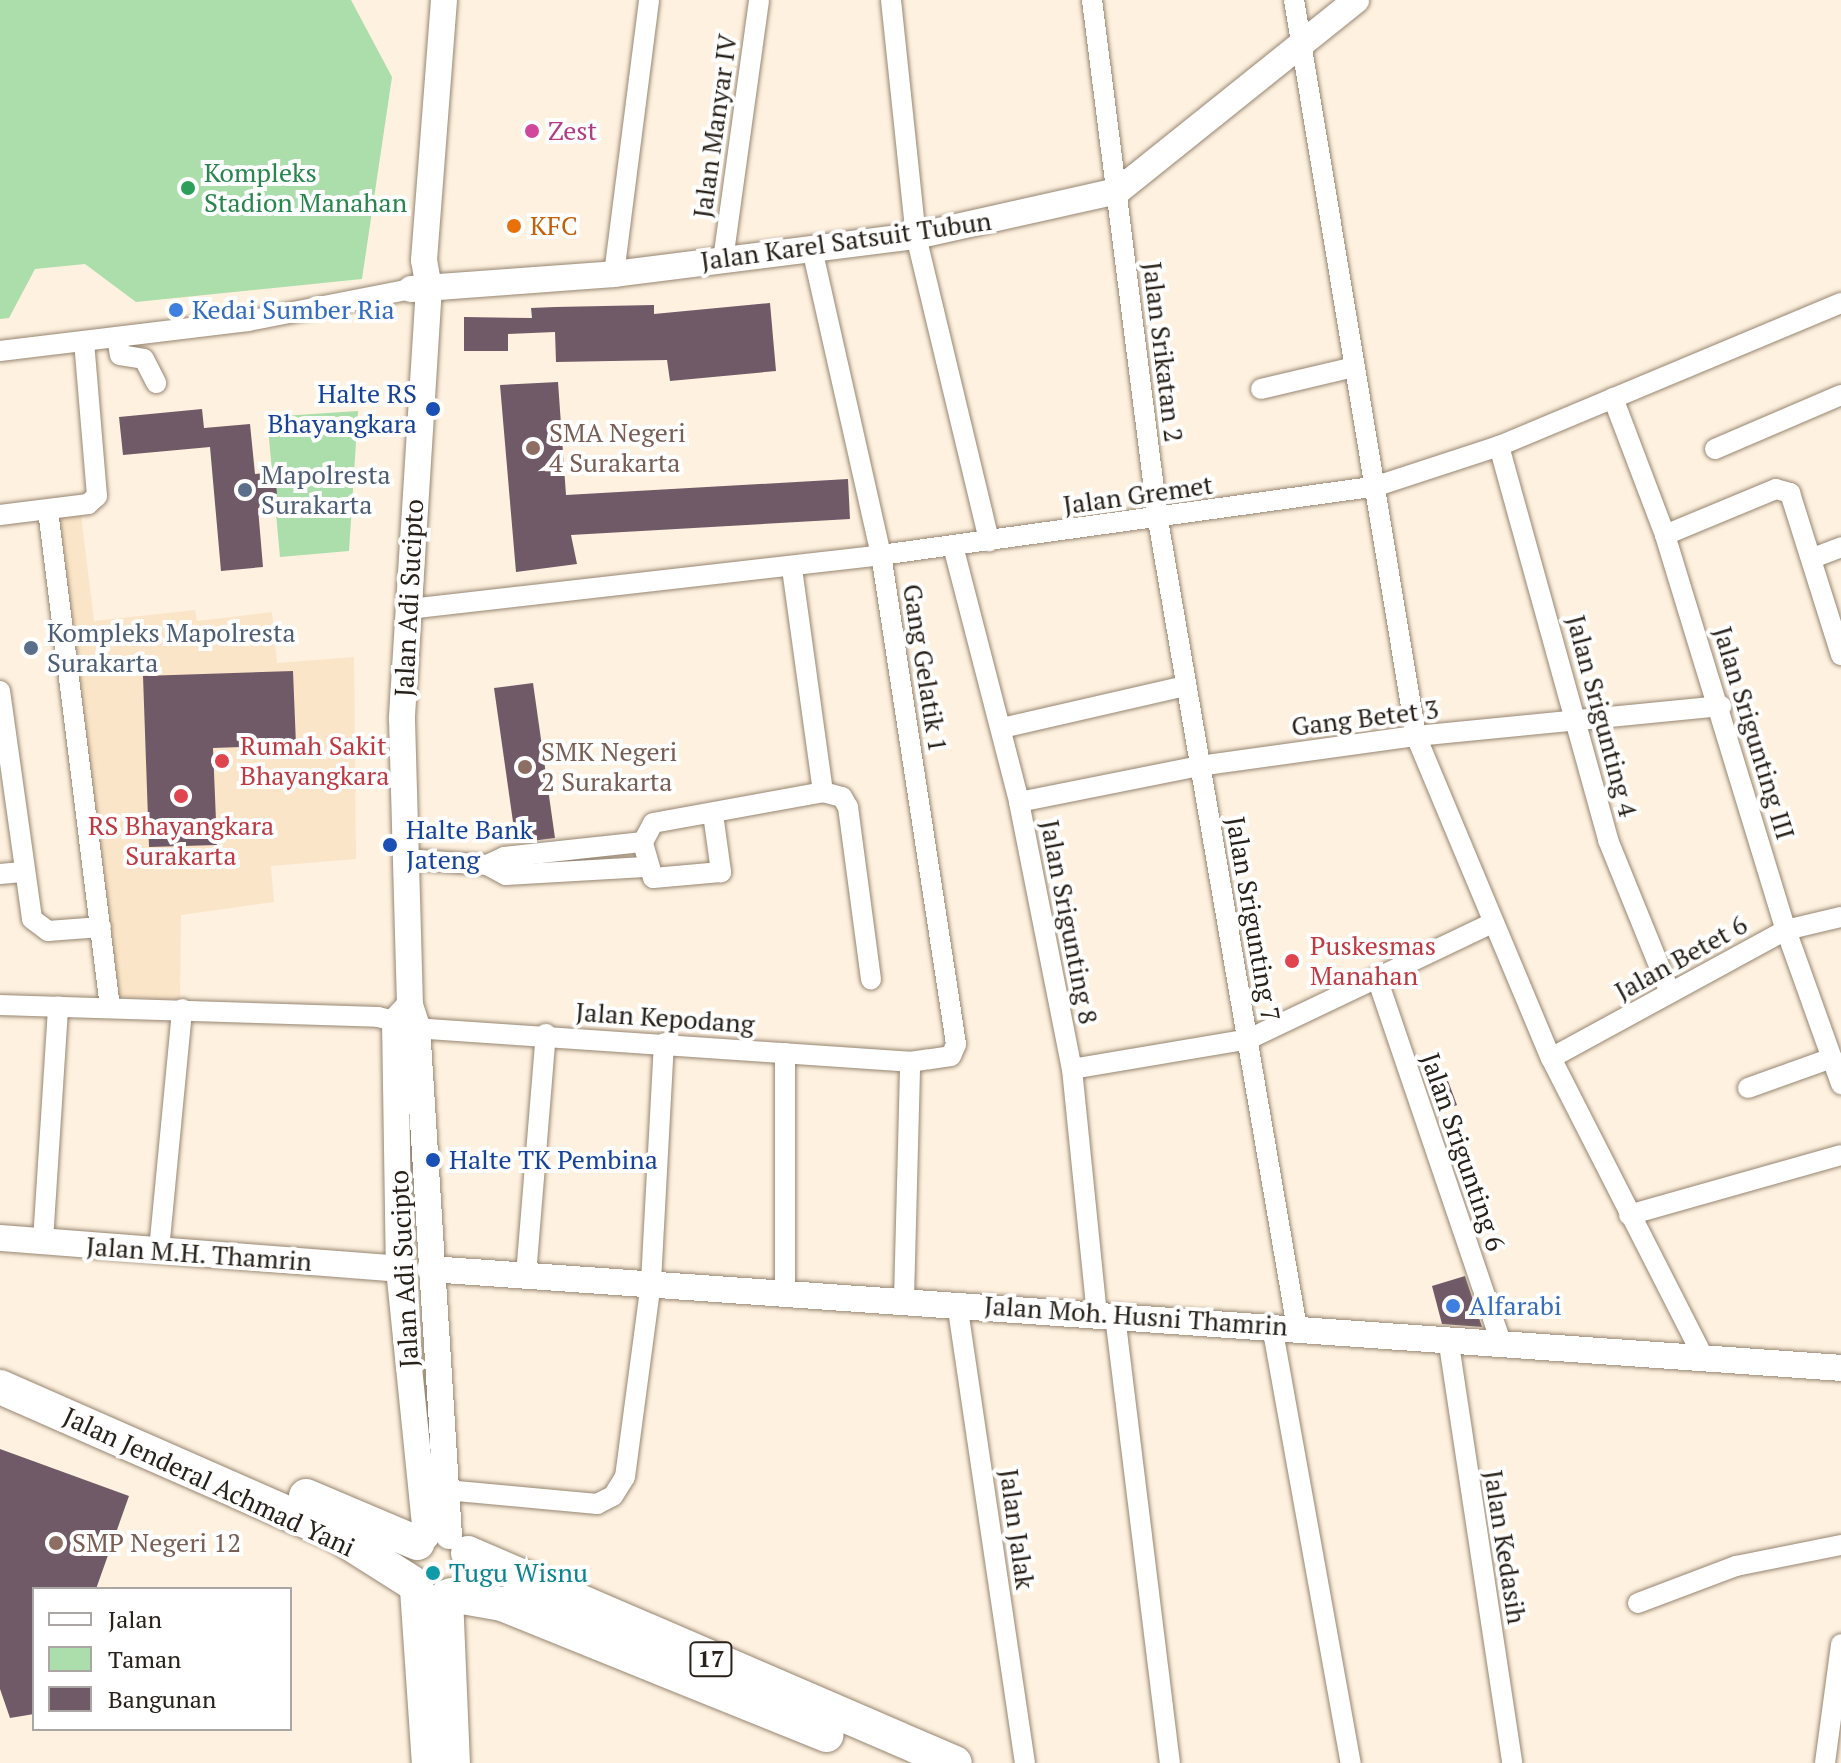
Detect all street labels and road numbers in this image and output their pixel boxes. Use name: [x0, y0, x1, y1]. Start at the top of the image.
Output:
street label: Jalan Manyar IV: [687, 32, 743, 220]
street label: Jalan Karel Satsuit Tubun: [699, 205, 993, 277]
street label: Jalan Srikatan 2: [1136, 260, 1190, 444]
street label: Jalan Gremet: [1061, 469, 1215, 521]
street label: Jalan Adi Sucipto: [388, 498, 430, 698]
street label: Gang Gelatik 1: [896, 582, 954, 754]
street label: Jalan Srigunting 4: [1560, 612, 1644, 820]
street label: Jalan Srigunting III: [1707, 623, 1801, 843]
street label: Gang Betet 3: [1290, 693, 1440, 743]
street label: Jalan Srigunting 7: [1220, 814, 1286, 1024]
street label: Jalan Srigunting 8: [1034, 817, 1104, 1027]
street label: Jalan Betet 6: [1609, 909, 1753, 1007]
street label: Jalan Kepodang: [575, 996, 755, 1040]
street label: Jalan Srigunting 6: [1415, 1049, 1511, 1255]
street label: Jalan Adi Sucipto: [383, 1169, 425, 1369]
street label: Jalan M.H. Thamrin: [85, 1231, 313, 1277]
street label: Jalan Moh. Husni Thamrin: [983, 1290, 1289, 1342]
street label: Jalan Jenderal Achmad Yani: [58, 1401, 360, 1563]
street label: Jalan Jalak: [993, 1467, 1041, 1591]
street label: Jalan Kedasih: [1477, 1468, 1533, 1626]
road number: 17: [689, 1639, 733, 1679]

